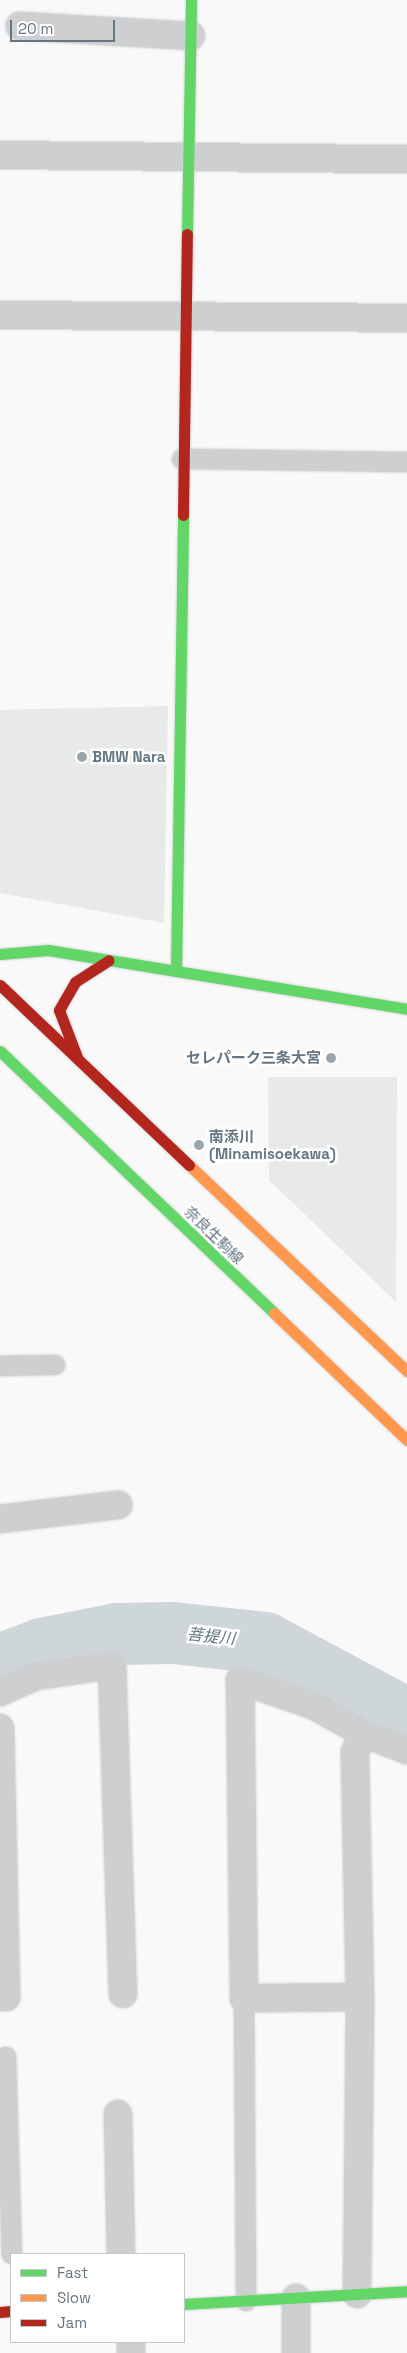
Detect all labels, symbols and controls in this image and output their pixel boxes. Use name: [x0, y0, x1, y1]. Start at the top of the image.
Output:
scale bar: [12, 10, 118, 42]
text: 20 m: [18, 19, 53, 38]
place label: BMW Nara: [92, 748, 166, 766]
marker: BMW Nara: [76, 751, 88, 763]
place label: セレパーク三条大宮: [186, 1049, 321, 1067]
marker: セレパーク三条大宮: [325, 1052, 337, 1064]
place label: 南添川 (Minamisoekawa): [209, 1127, 336, 1162]
marker: 南添川 (Minamisoekawa): [193, 1139, 205, 1151]
street label: 奈良生駒線: [181, 1202, 247, 1268]
water label: 菩提川: [186, 1625, 236, 1649]
legend: [10, 2253, 185, 2343]
text: Fast: [57, 2263, 88, 2282]
text: Slow: [57, 2288, 91, 2307]
text: Jam: [57, 2313, 87, 2332]

